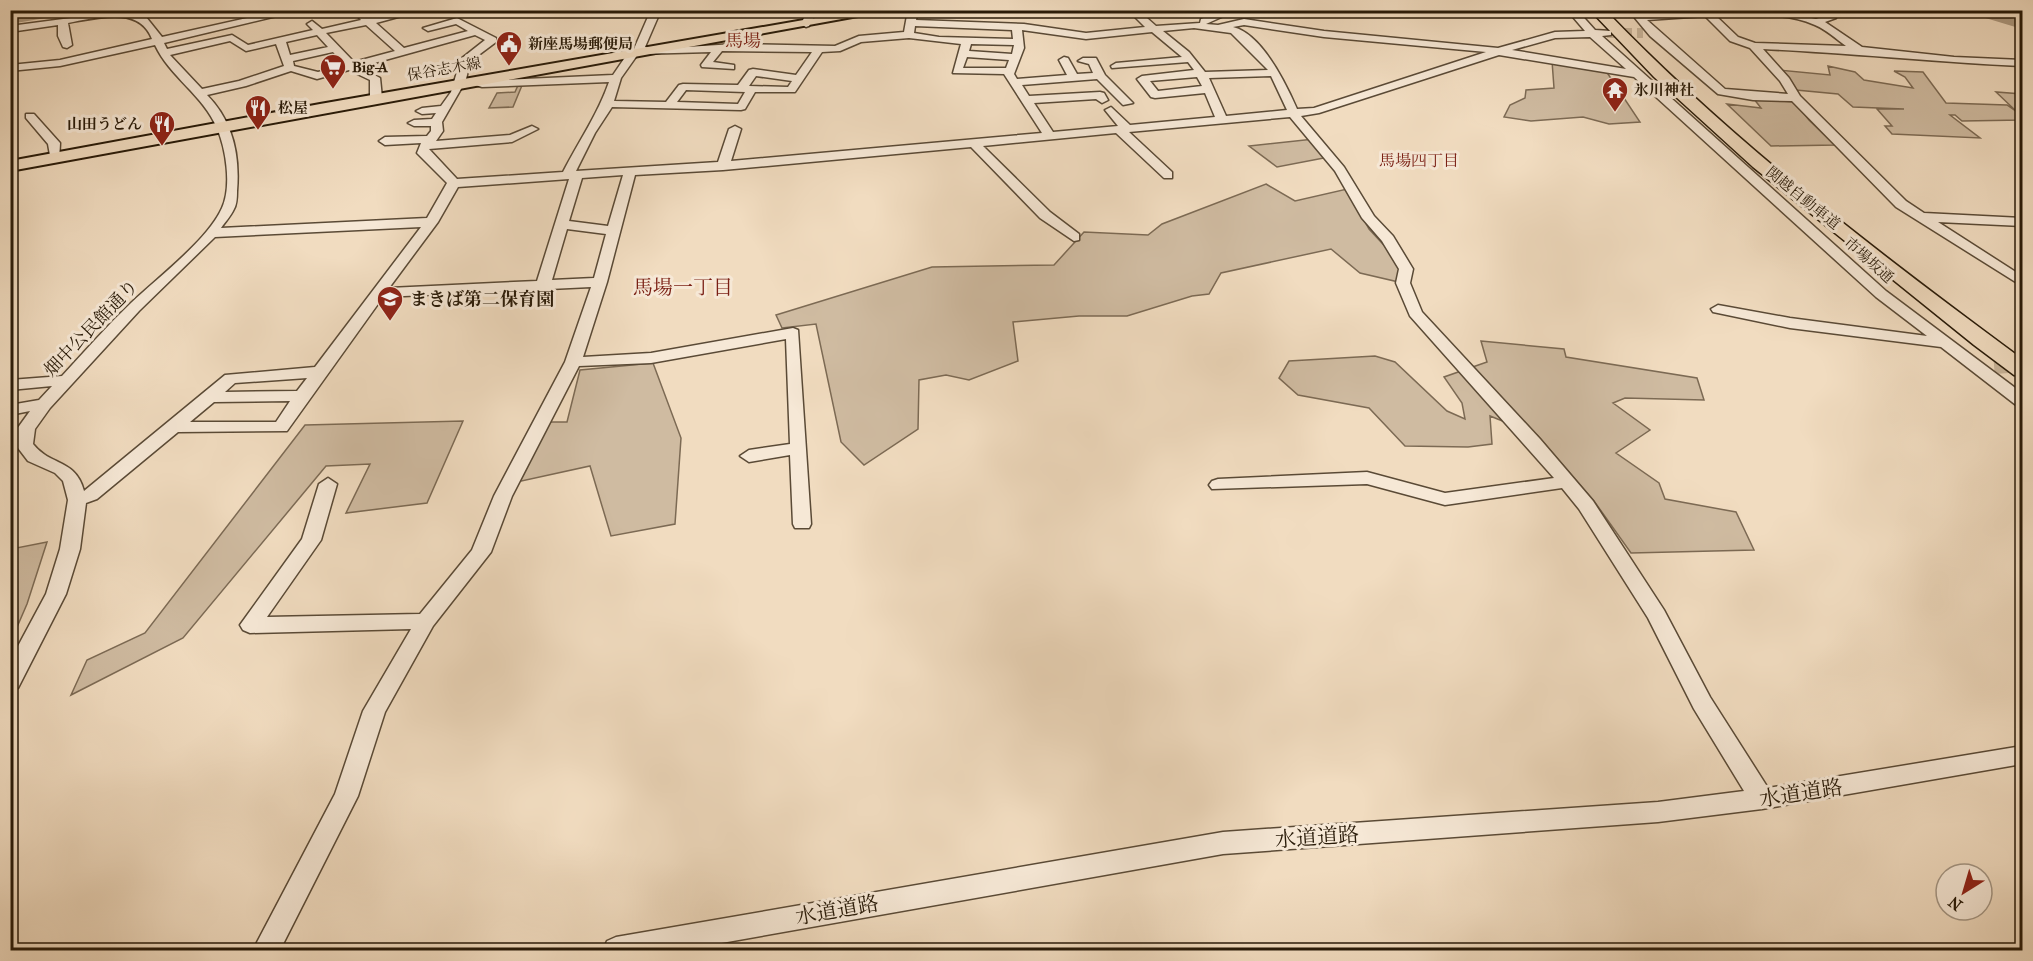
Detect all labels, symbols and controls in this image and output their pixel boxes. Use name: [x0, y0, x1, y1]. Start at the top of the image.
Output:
public building icon: 新座馬場郵便局: [494, 29, 524, 67]
district label: 馬場: [725, 31, 761, 52]
place label: 新座馬場郵便局: [528, 35, 633, 53]
supermarket icon: Big-A: [318, 52, 348, 90]
street label: 保谷志木線: [405, 54, 483, 84]
place label: Big-A: [352, 58, 389, 76]
temple icon: 氷川神社: [1600, 75, 1630, 113]
place label: 氷川神社: [1634, 81, 1694, 99]
restaurant icon: 松屋: [243, 93, 273, 131]
place label: 松屋: [278, 99, 308, 117]
restaurant icon: 山田うどん: [147, 109, 177, 147]
place label: 山田うどん: [67, 115, 142, 133]
district label: 馬場四丁目: [1379, 151, 1459, 170]
street label: 関越自動車道: [1762, 163, 1844, 233]
street label: 市場坂通: [1841, 233, 1897, 287]
street label: 畑中公民館通り: [40, 276, 143, 381]
district label: 馬場一丁目: [633, 276, 733, 299]
school or university icon: まきば第二保育園: [375, 284, 405, 322]
place label: まきば第二保育園: [410, 289, 554, 310]
street label: 水道道路: [1758, 775, 1844, 811]
street label: 水道道路: [1274, 822, 1360, 852]
north arrow: [1934, 862, 1994, 922]
street label: 水道道路: [794, 891, 880, 929]
text: N: [1944, 892, 1966, 915]

